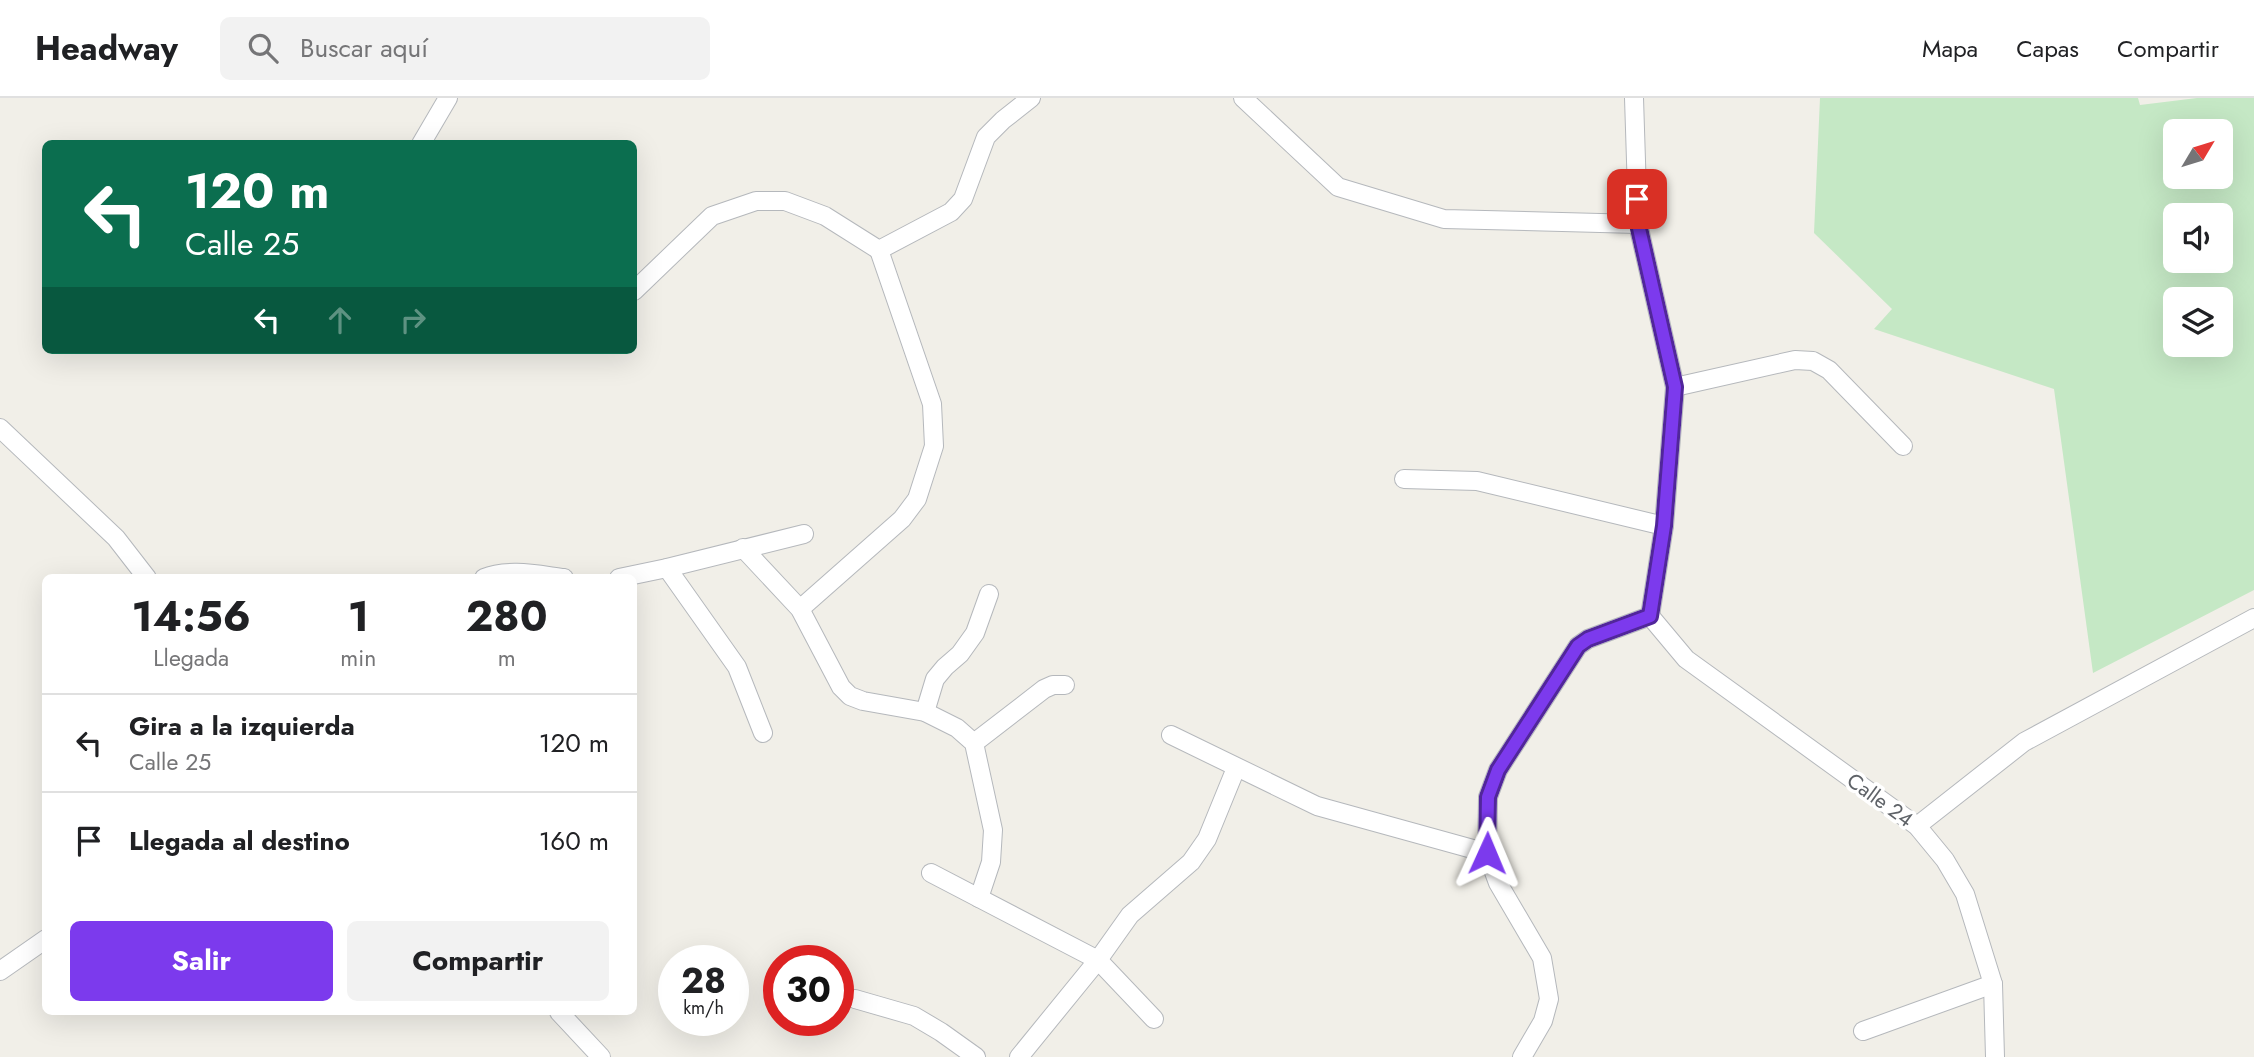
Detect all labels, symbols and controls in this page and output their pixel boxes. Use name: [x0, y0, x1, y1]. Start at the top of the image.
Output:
search box: [220, 17, 710, 80]
text: Headway: [35, 25, 178, 72]
icon: search: [244, 29, 282, 67]
text: Buscar aquí: [300, 29, 428, 67]
text: Mapa: [1922, 31, 1978, 66]
text: Capas: [2016, 31, 2079, 66]
text: Compartir: [2117, 31, 2219, 66]
north arrow: [2163, 119, 2233, 189]
map controls: [2163, 119, 2233, 357]
text: 120 m: [185, 156, 329, 226]
icon: left: [70, 168, 161, 259]
pin: [1607, 169, 1667, 229]
icon: arrive: [1618, 180, 1656, 218]
button: sound: [2163, 203, 2233, 273]
text: Calle 25: [185, 221, 299, 267]
button: layers: [2163, 287, 2233, 357]
icon: left: [248, 301, 286, 339]
icon: ahead: [321, 301, 359, 339]
icon: right: [394, 301, 432, 339]
text: 14:56: [131, 586, 251, 647]
text: 1: [348, 586, 369, 647]
text: 280: [466, 586, 548, 647]
text: Llegada: [153, 641, 229, 675]
text: min: [340, 641, 376, 675]
text: m: [498, 641, 516, 675]
text: Gira a la izquierda: [129, 707, 355, 745]
icon: left: [70, 724, 108, 762]
text: 120 m: [539, 724, 609, 762]
text: Calle 25: [129, 745, 211, 779]
street label: Calle 24: [1841, 766, 1919, 834]
position arrow: [1450, 816, 1524, 890]
icon: arrive: [70, 822, 108, 860]
text: Llegada al destino: [129, 822, 350, 860]
text: 160 m: [539, 822, 609, 860]
button: Salir: [70, 921, 333, 1001]
button: Compartir: [347, 921, 609, 1001]
speed limit sign: 30: [763, 945, 854, 1036]
text: 28: [681, 956, 726, 1006]
text: km/h: [683, 995, 724, 1021]

